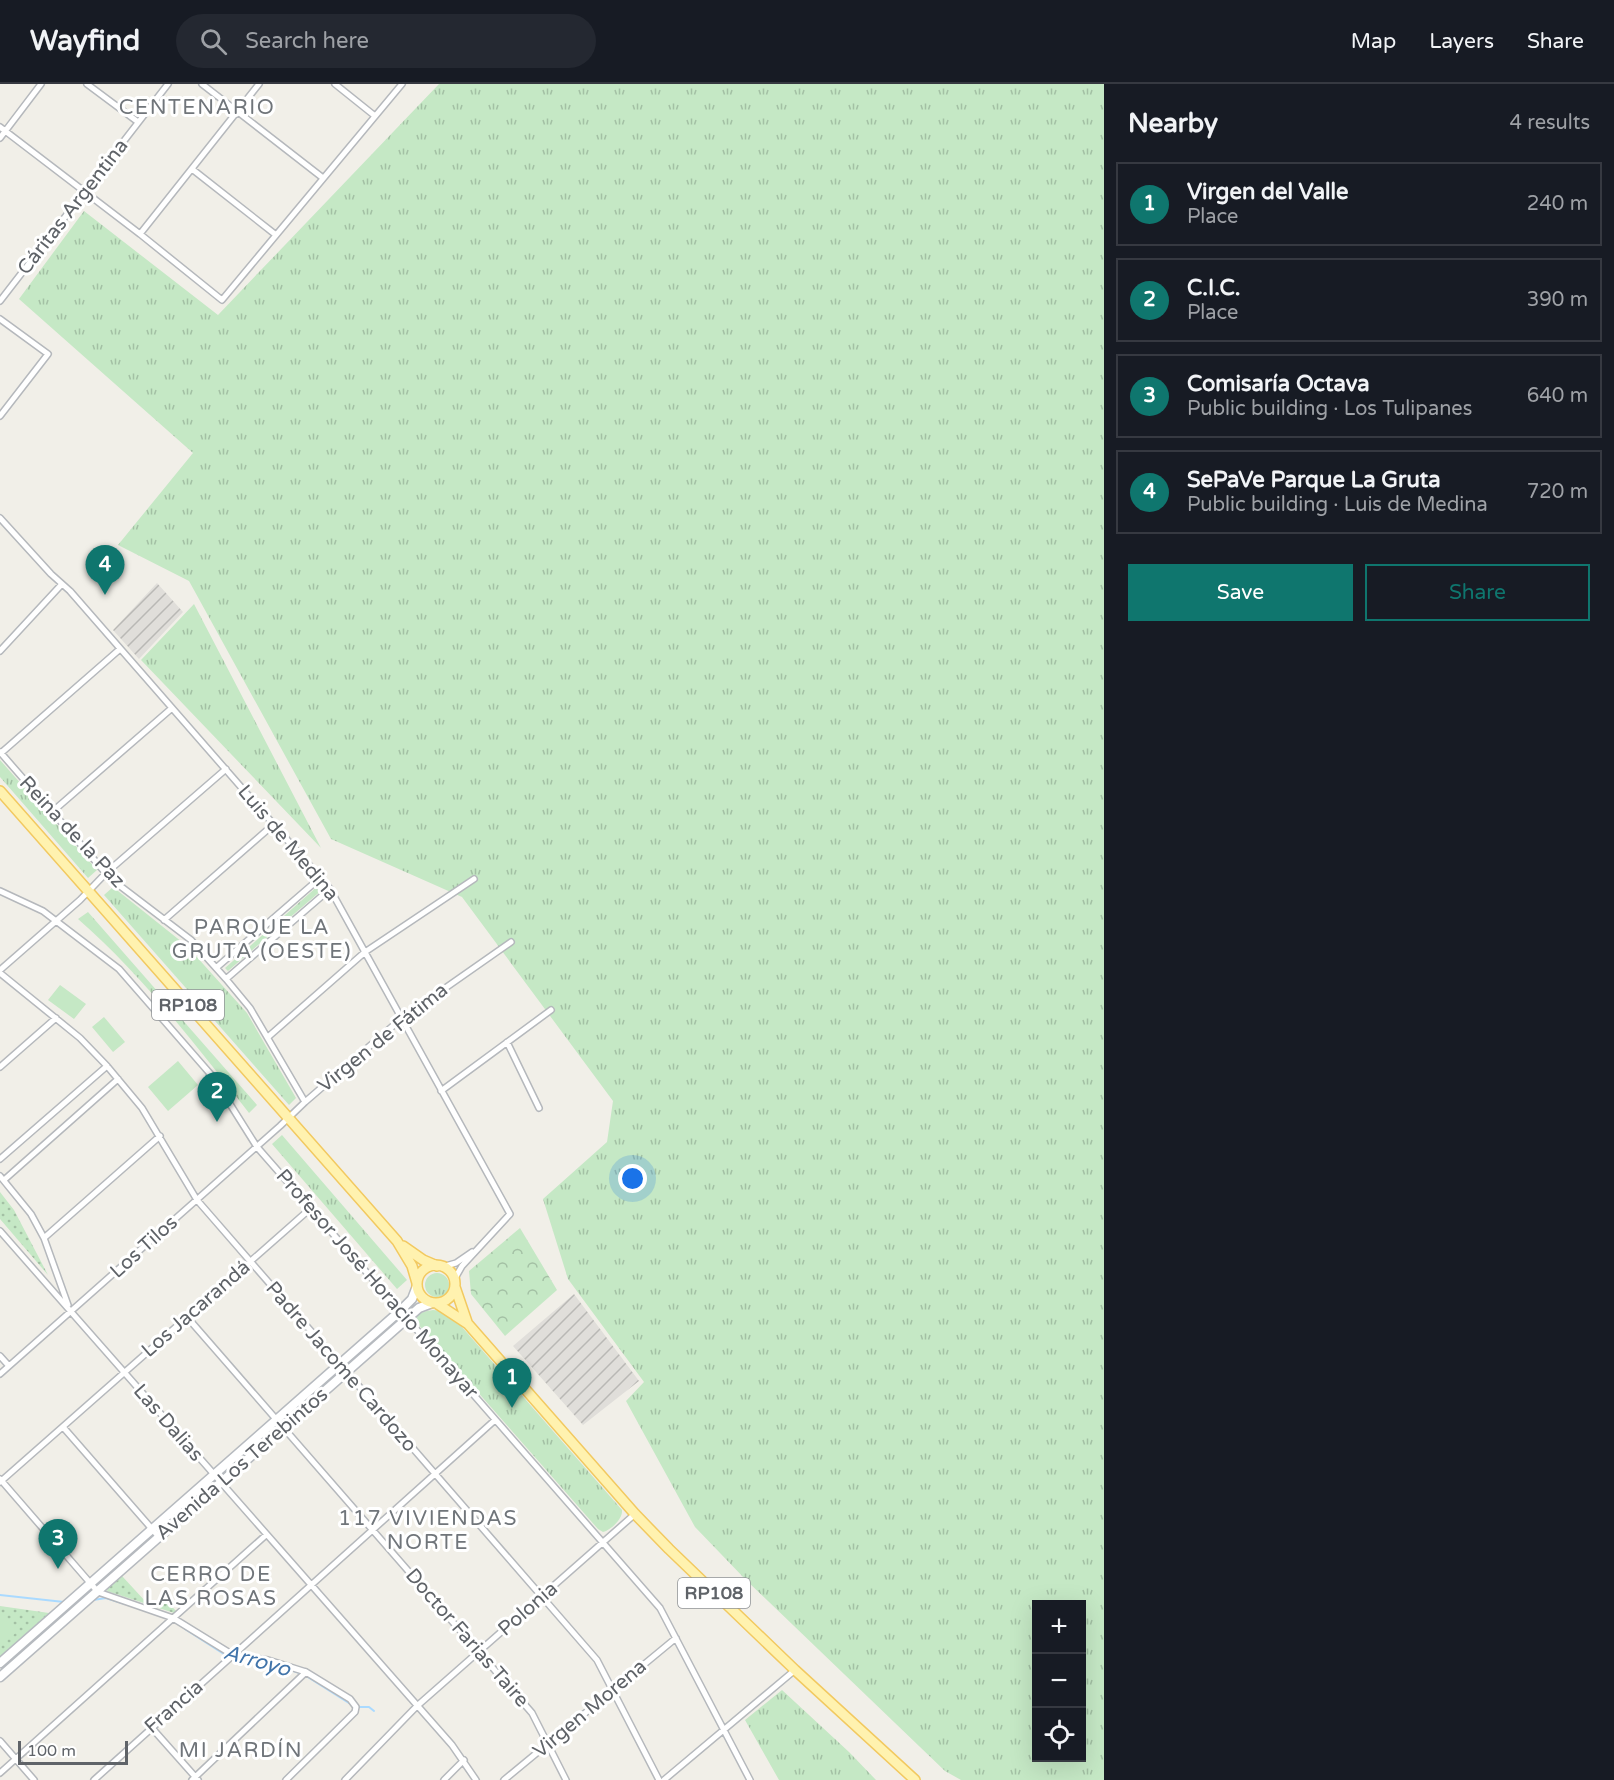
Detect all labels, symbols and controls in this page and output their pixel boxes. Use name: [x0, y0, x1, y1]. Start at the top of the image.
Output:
search box: [176, 14, 596, 68]
text: Wayfind: [30, 24, 140, 58]
icon: search: [197, 25, 230, 58]
text: Search here: [245, 28, 369, 54]
text: Map: [1351, 29, 1396, 54]
text: Layers: [1429, 29, 1494, 54]
text: Share: [1527, 29, 1584, 54]
district label: CENTENARIO: [119, 95, 275, 120]
text: Nearby: [1128, 108, 1218, 139]
text: 4 results: [1510, 111, 1590, 135]
street label: Cáritas Argentina: [13, 134, 133, 280]
text: Virgen del Valle: [1187, 179, 1348, 205]
text: 1: [1143, 192, 1156, 216]
text: 240 m: [1527, 192, 1588, 216]
text: Place: [1187, 205, 1238, 229]
text: C.I.C.: [1187, 275, 1240, 301]
text: 2: [1143, 288, 1156, 312]
text: 390 m: [1527, 288, 1588, 312]
text: Place: [1187, 301, 1238, 325]
text: Comisaría Octava: [1187, 371, 1370, 397]
text: 3: [1143, 384, 1156, 408]
text: 640 m: [1527, 384, 1588, 408]
text: Public building · Los Tulipanes: [1187, 397, 1472, 421]
text: SePaVe Parque La Gruta: [1187, 467, 1441, 493]
text: 4: [1143, 480, 1156, 504]
text: 720 m: [1527, 480, 1588, 504]
text: Public building · Luis de Medina: [1187, 493, 1488, 517]
pin: 4: [86, 546, 124, 595]
button: Save: [1128, 564, 1353, 621]
button: Share: [1365, 564, 1590, 621]
street label: Reina de la Paz: [14, 771, 130, 893]
street label: Luis de Medina: [233, 780, 343, 906]
district label: PARQUE LA GRUTA (OESTE): [172, 915, 352, 964]
street label: Virgen de Fátima: [313, 978, 453, 1098]
road number: RP108: [152, 990, 224, 1020]
pin: 2: [198, 1072, 236, 1122]
street label: Profesor José Horacio Monayar: [271, 1164, 483, 1404]
your location: [618, 1164, 647, 1193]
street label: Los Tilos: [105, 1211, 183, 1283]
street label: Los Jacarandá: [137, 1255, 255, 1363]
street label: Padre Jacome Cardozo: [260, 1277, 422, 1457]
pin: 1: [492, 1358, 532, 1408]
street label: Las Dalias: [128, 1379, 208, 1467]
street label: Avenida Los Terebintos: [151, 1383, 333, 1545]
district label: 117 VIVIENDAS NORTE: [338, 1506, 518, 1555]
pin: 3: [38, 1520, 78, 1569]
district label: CERRO DE LAS ROSAS: [145, 1562, 277, 1611]
street label: Doctor Farias Taire: [400, 1564, 534, 1712]
street label: Polonia: [493, 1577, 563, 1641]
road number: RP108: [678, 1578, 750, 1608]
map controls: [1032, 1600, 1086, 1762]
button: +: [1032, 1600, 1086, 1654]
water label: Arroyo: [221, 1640, 294, 1683]
button: −: [1032, 1654, 1086, 1708]
street label: Virgen Morena: [528, 1655, 652, 1763]
street label: Francia: [140, 1675, 208, 1739]
button: locate: [1032, 1708, 1086, 1762]
scale bar: [18, 1738, 128, 1766]
district label: MI JARDÍN: [179, 1738, 303, 1763]
text: 100 m: [27, 1741, 76, 1761]

